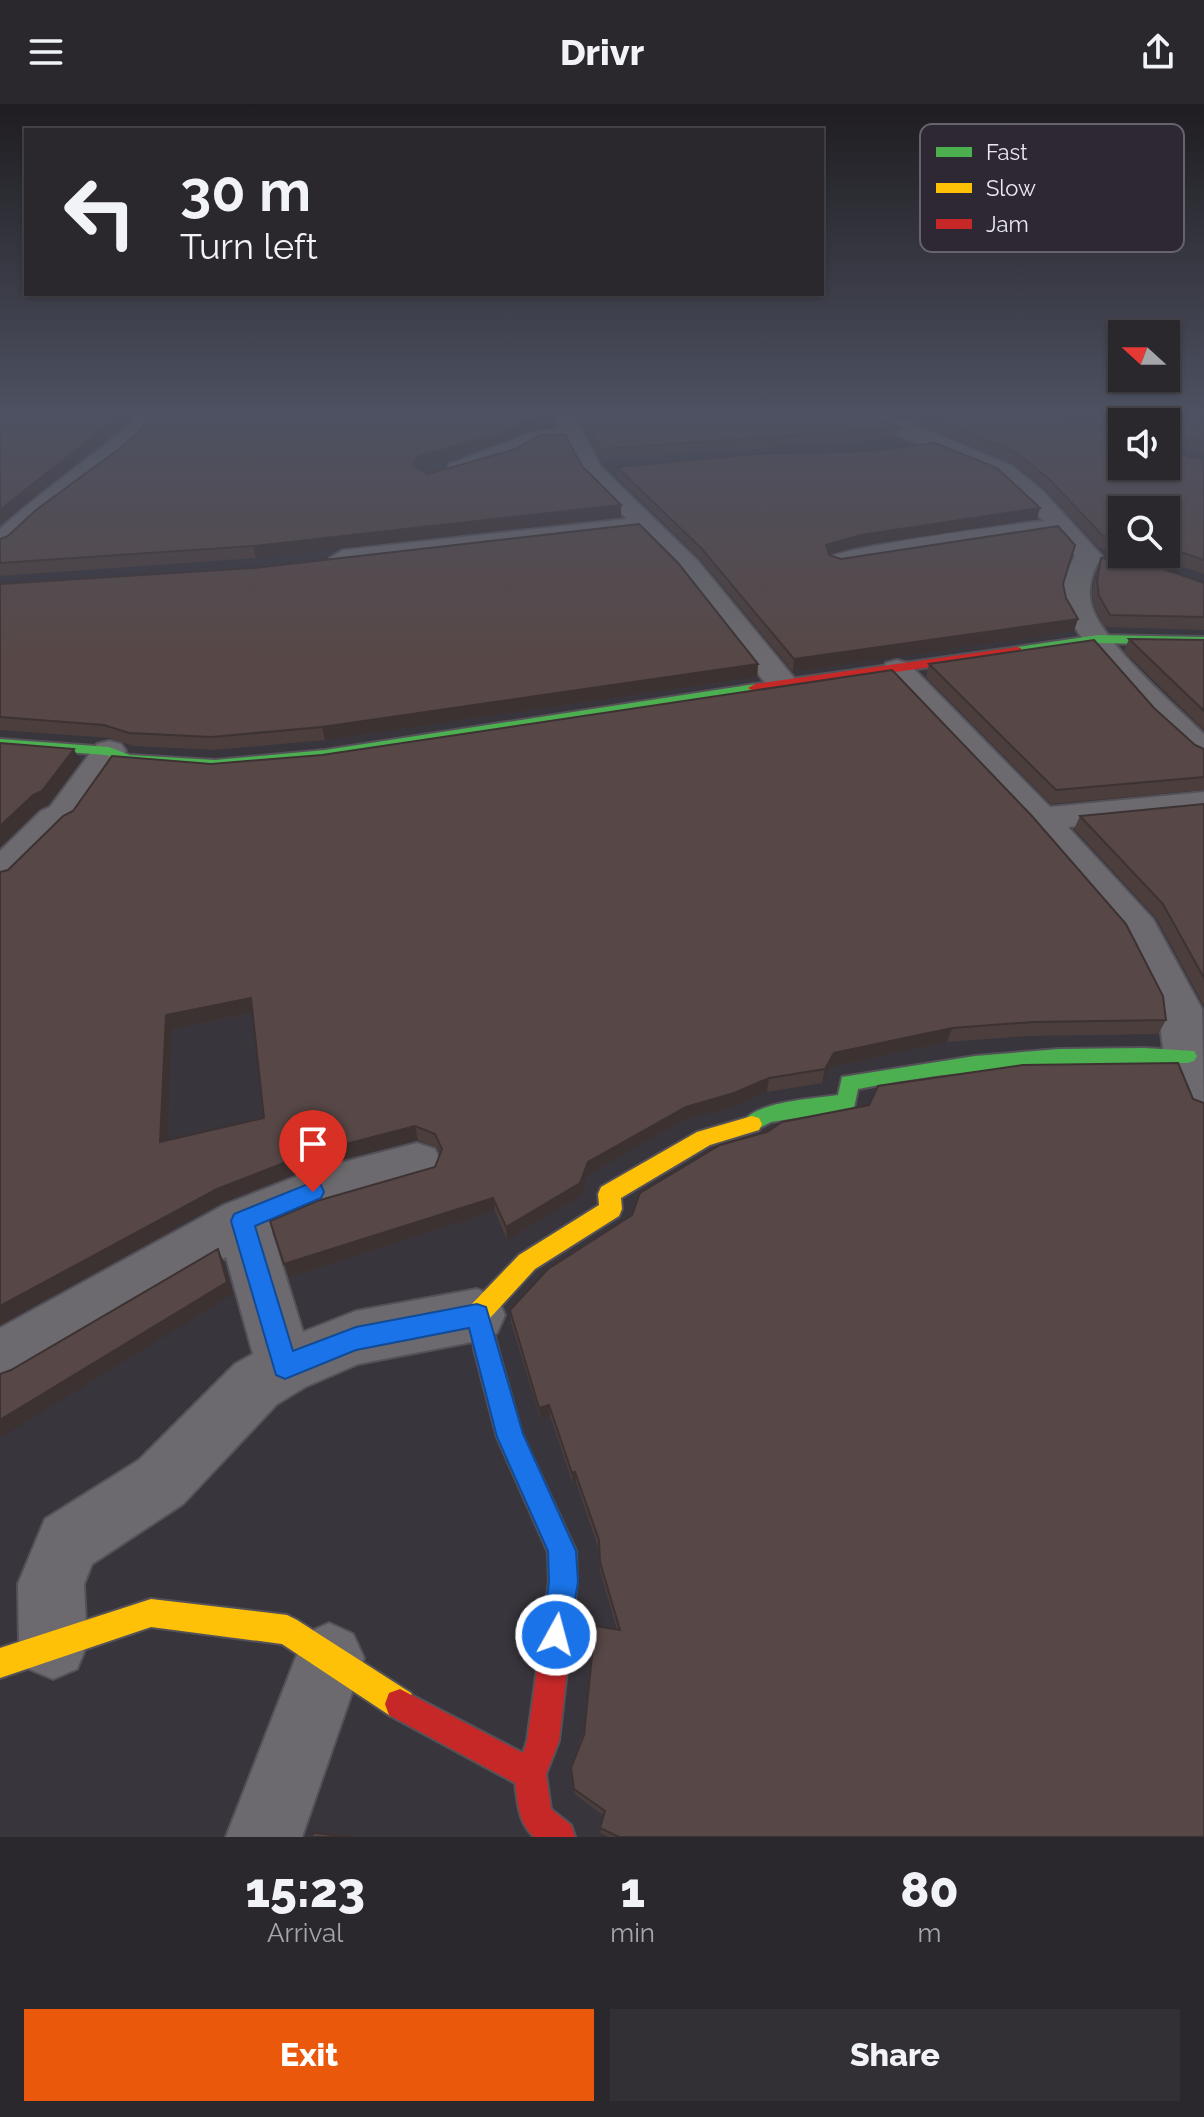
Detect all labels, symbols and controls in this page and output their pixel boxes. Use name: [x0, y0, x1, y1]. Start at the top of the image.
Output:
icon: menu: [24, 30, 68, 74]
icon: share: [1136, 30, 1180, 74]
text: Drivr: [560, 31, 644, 73]
legend: [920, 124, 1184, 252]
text: Fast: [986, 139, 1028, 165]
text: 30 m: [180, 158, 311, 224]
icon: left: [48, 160, 152, 264]
text: Slow: [986, 175, 1036, 201]
text: Jam: [986, 211, 1029, 237]
text: Turn left: [180, 225, 318, 267]
north arrow: [1108, 320, 1180, 392]
map controls: [1108, 320, 1180, 568]
button: sound: [1108, 408, 1180, 480]
button: search: [1108, 496, 1180, 568]
pin: [279, 1110, 347, 1192]
icon: arrive: [291, 1122, 335, 1166]
position arrow: [514, 1593, 598, 1677]
text: 15:23: [245, 1862, 365, 1918]
text: 1: [620, 1862, 645, 1918]
text: 80: [900, 1862, 959, 1918]
text: Arrival: [267, 1918, 343, 1948]
text: min: [610, 1918, 655, 1948]
text: m: [918, 1918, 941, 1948]
button: Exit: [24, 2009, 594, 2101]
button: Share: [610, 2009, 1180, 2101]

